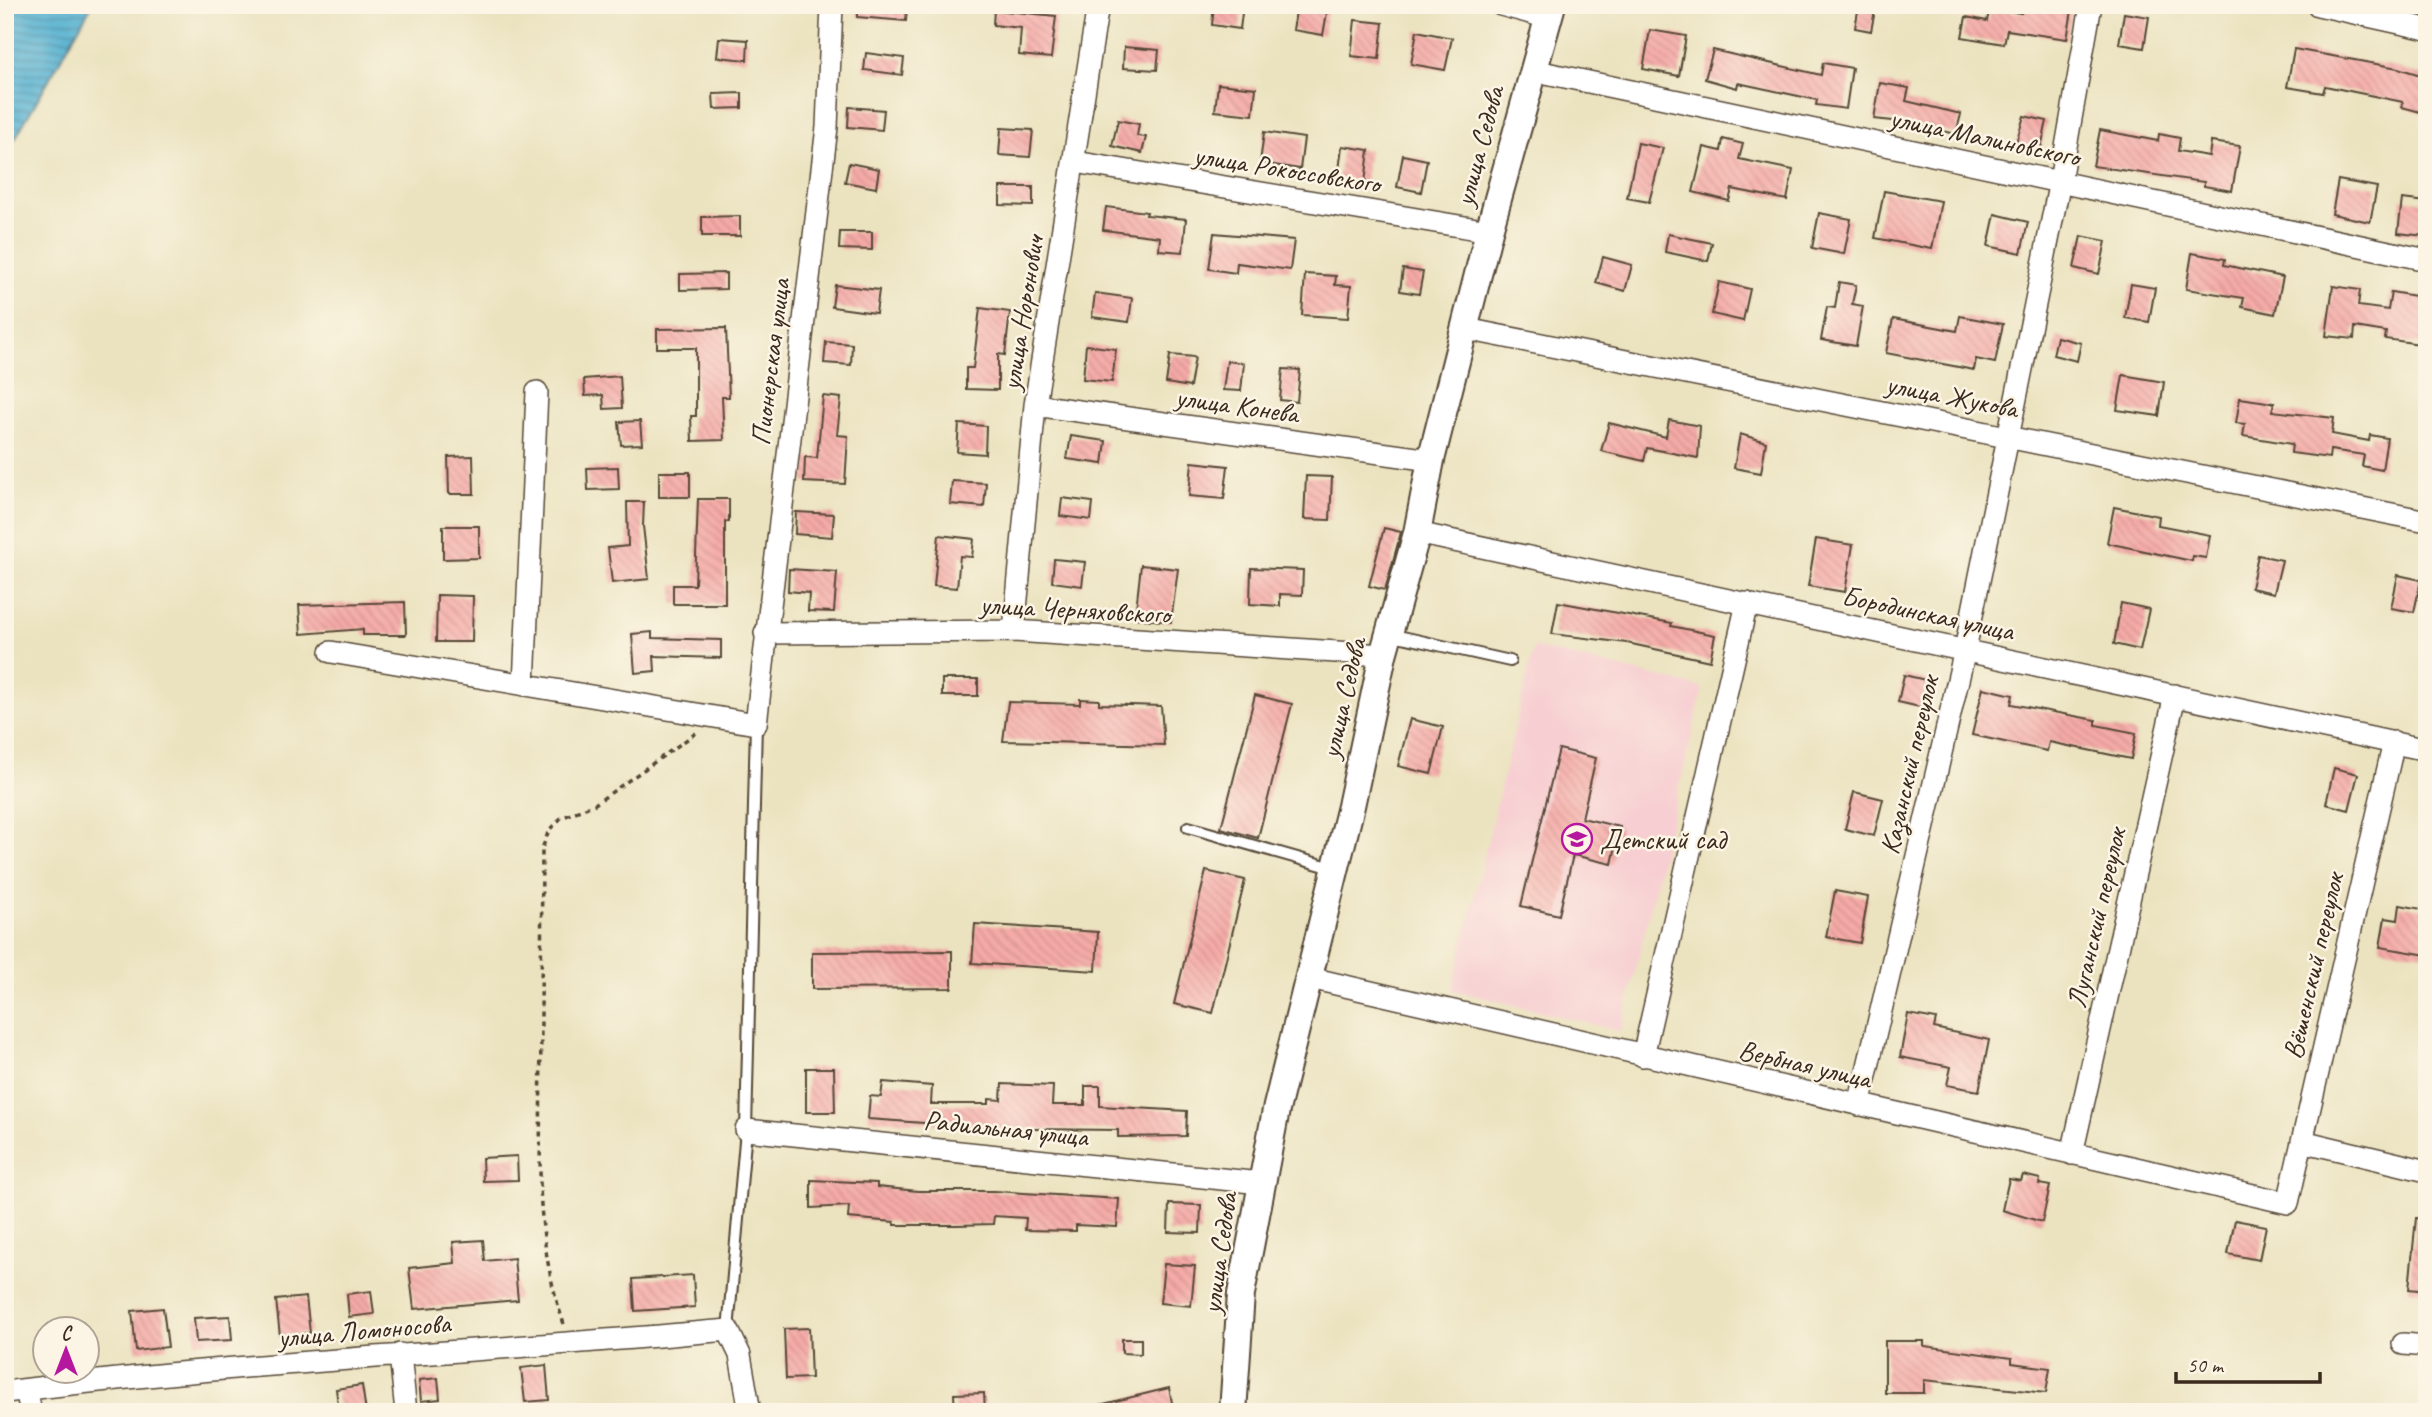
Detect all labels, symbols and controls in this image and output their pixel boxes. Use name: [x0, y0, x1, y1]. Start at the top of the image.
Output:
street label: улица Седова: [1446, 80, 1512, 211]
street label: улица Малиновского: [1885, 99, 2086, 175]
street label: улица Рокоссовского: [1189, 137, 1386, 202]
street label: улица Норонович: [992, 231, 1052, 395]
street label: Пионерская улица: [742, 275, 798, 447]
street label: улица Жукова: [1881, 366, 2023, 426]
street label: улица Конева: [1171, 379, 1303, 431]
street label: Бородинская улица: [1839, 578, 2019, 649]
street label: улица Черняховского: [977, 586, 1174, 632]
street label: улица Седова: [1312, 632, 1374, 763]
street label: Казанский переулок: [1871, 670, 1948, 858]
school or university icon: Детский сад: [1560, 822, 1594, 856]
place label: Детский сад: [1600, 822, 1729, 857]
street label: Луганский переулок: [2058, 822, 2134, 1011]
street label: Вёшенский переулок: [2275, 867, 2352, 1062]
street label: Вербная улица: [1735, 1032, 1877, 1097]
street label: Радиальная улица: [922, 1102, 1091, 1154]
street label: улица Седова: [1193, 1188, 1245, 1318]
street label: улица Ломоносова: [274, 1305, 453, 1355]
north arrow: [32, 1316, 102, 1386]
text: С: [61, 1322, 73, 1346]
scale bar: [2176, 1340, 2320, 1384]
text: 50 m: [2187, 1352, 2225, 1378]

